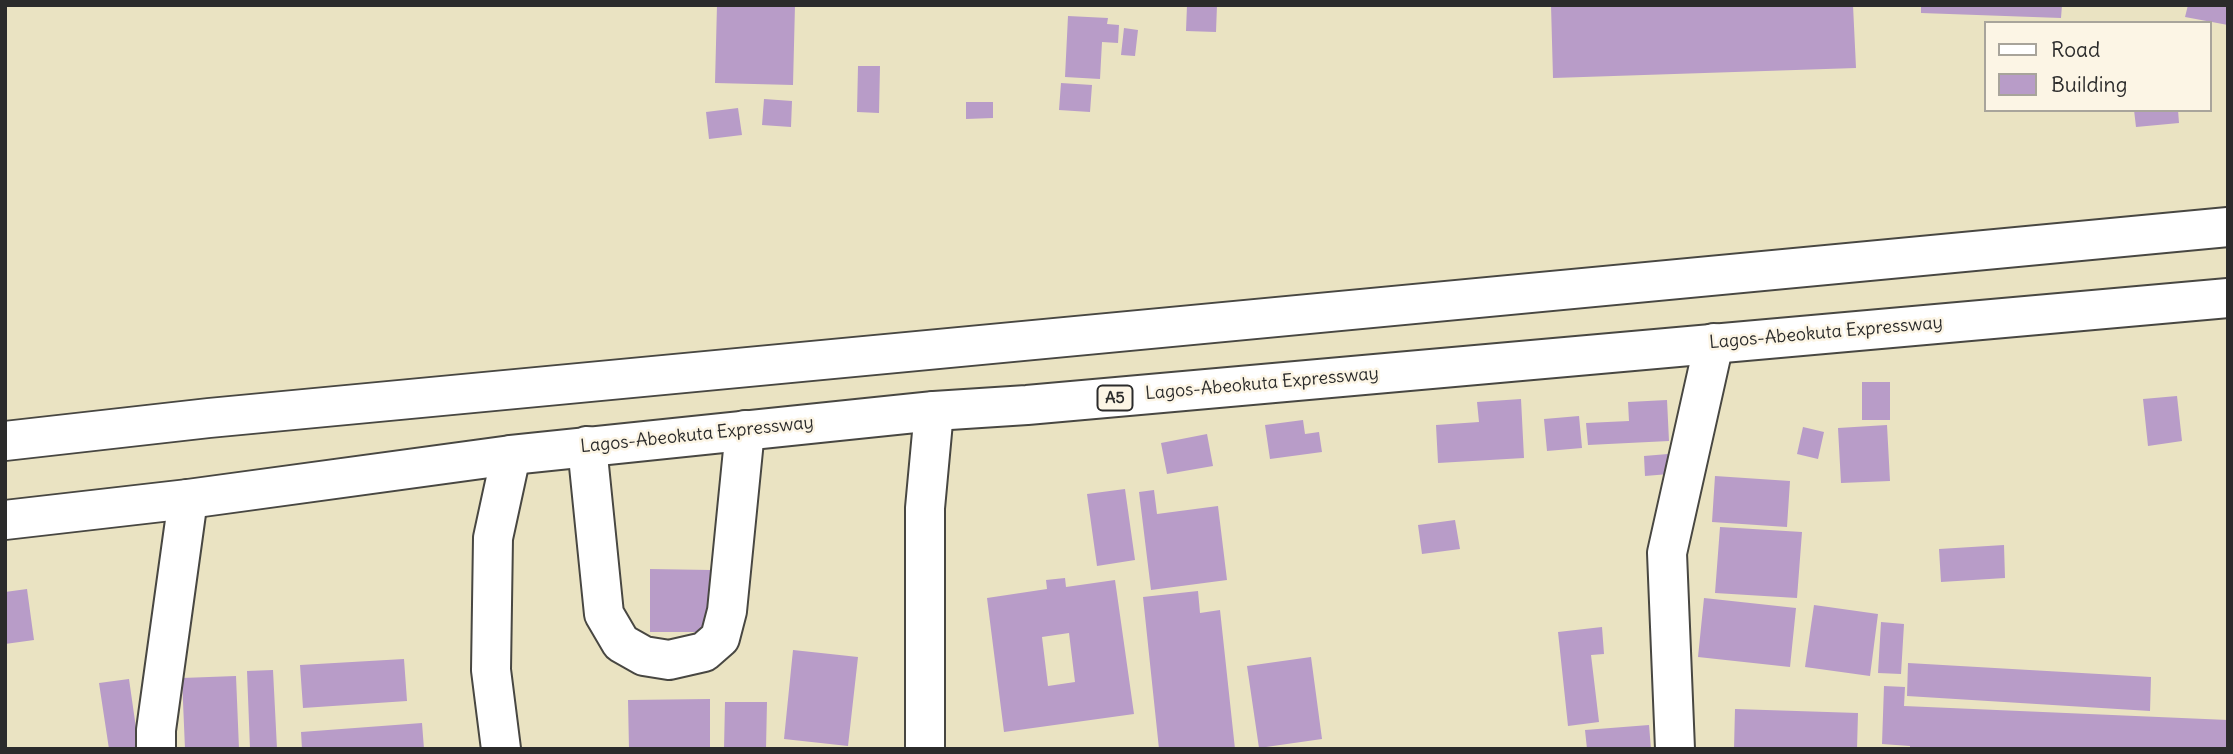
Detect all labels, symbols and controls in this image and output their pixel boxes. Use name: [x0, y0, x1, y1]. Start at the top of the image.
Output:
legend: [1984, 21, 2212, 112]
text: Road: [2051, 36, 2100, 63]
text: Building: [2051, 71, 2127, 98]
street label: Lagos-Abeokuta Expressway: [1708, 312, 1944, 354]
street label: Lagos-Abeokuta Expressway: [1144, 363, 1380, 405]
road number: A5: [1098, 386, 1132, 410]
street label: Lagos-Abeokuta Expressway: [579, 412, 815, 458]

